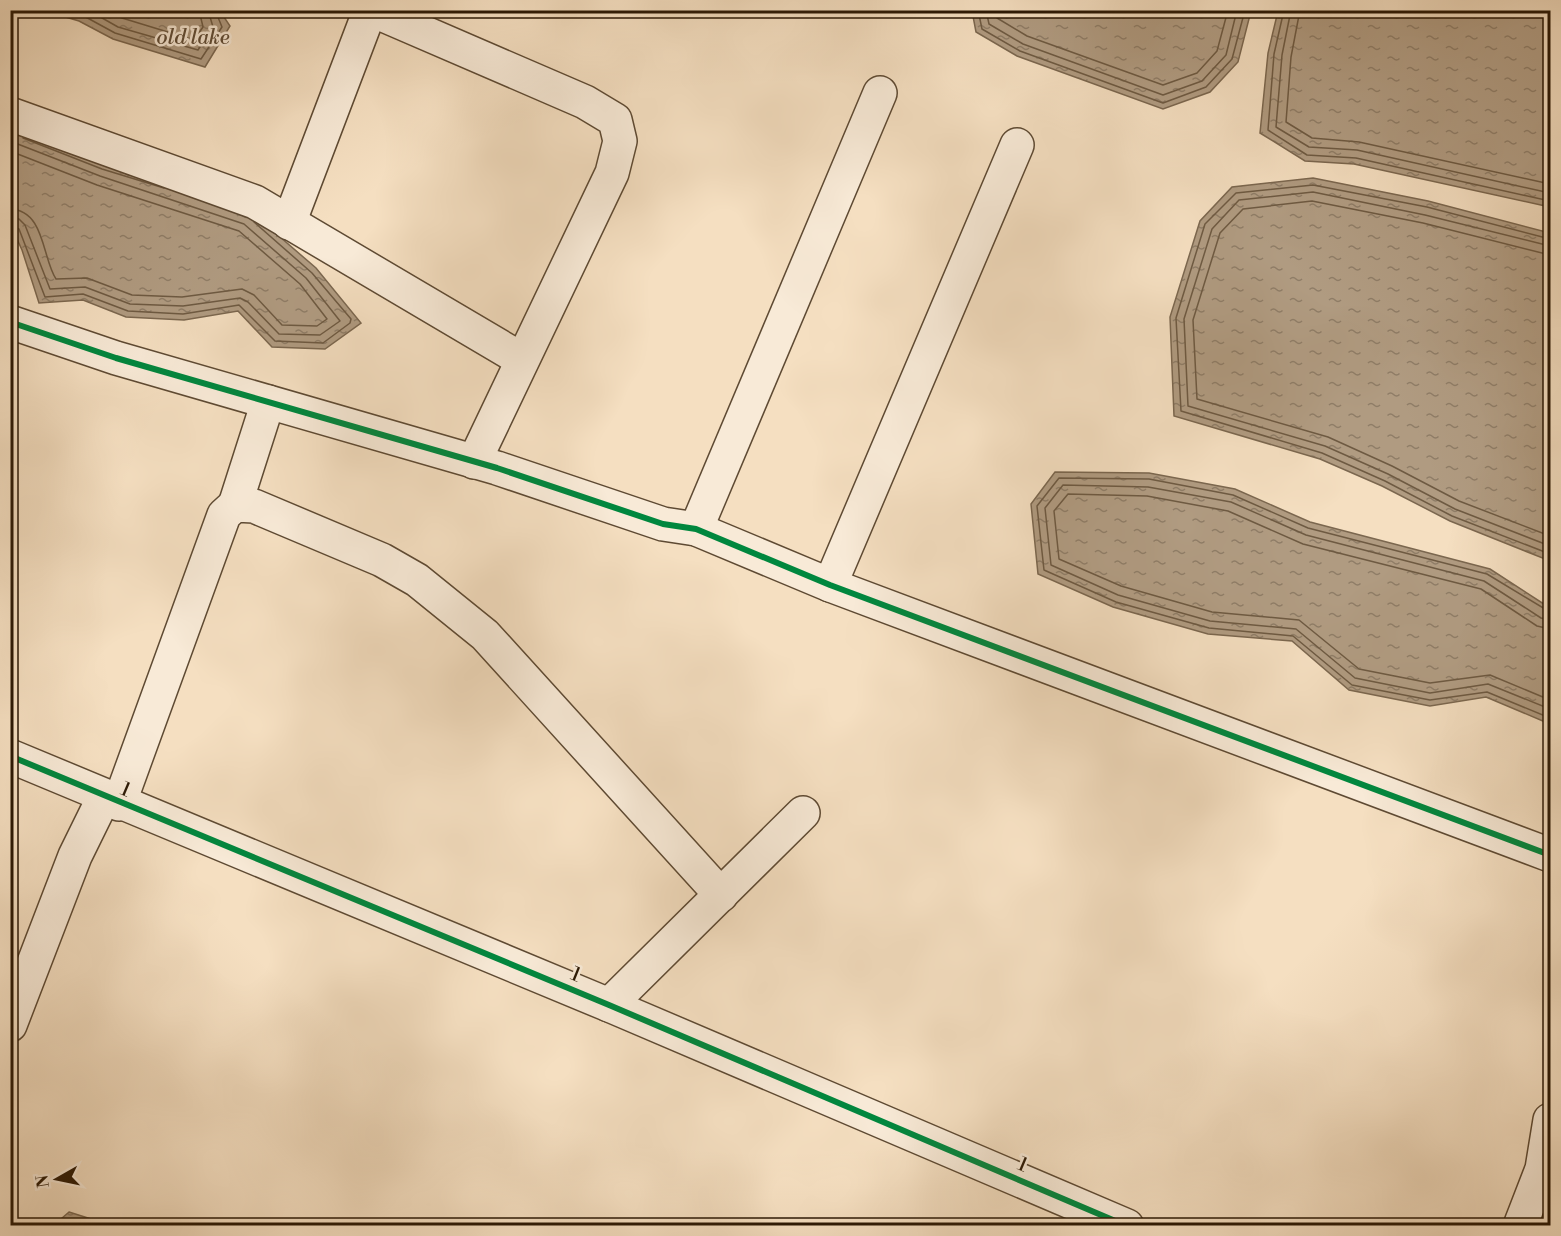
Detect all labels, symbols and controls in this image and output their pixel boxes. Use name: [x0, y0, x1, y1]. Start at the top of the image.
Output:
water label: old lake: [156, 25, 230, 51]
street label: 1: [117, 777, 135, 804]
street label: 1: [567, 962, 584, 989]
north arrow: [27, 1149, 87, 1209]
street label: 1: [1014, 1152, 1032, 1179]
text: N: [32, 1173, 54, 1189]

